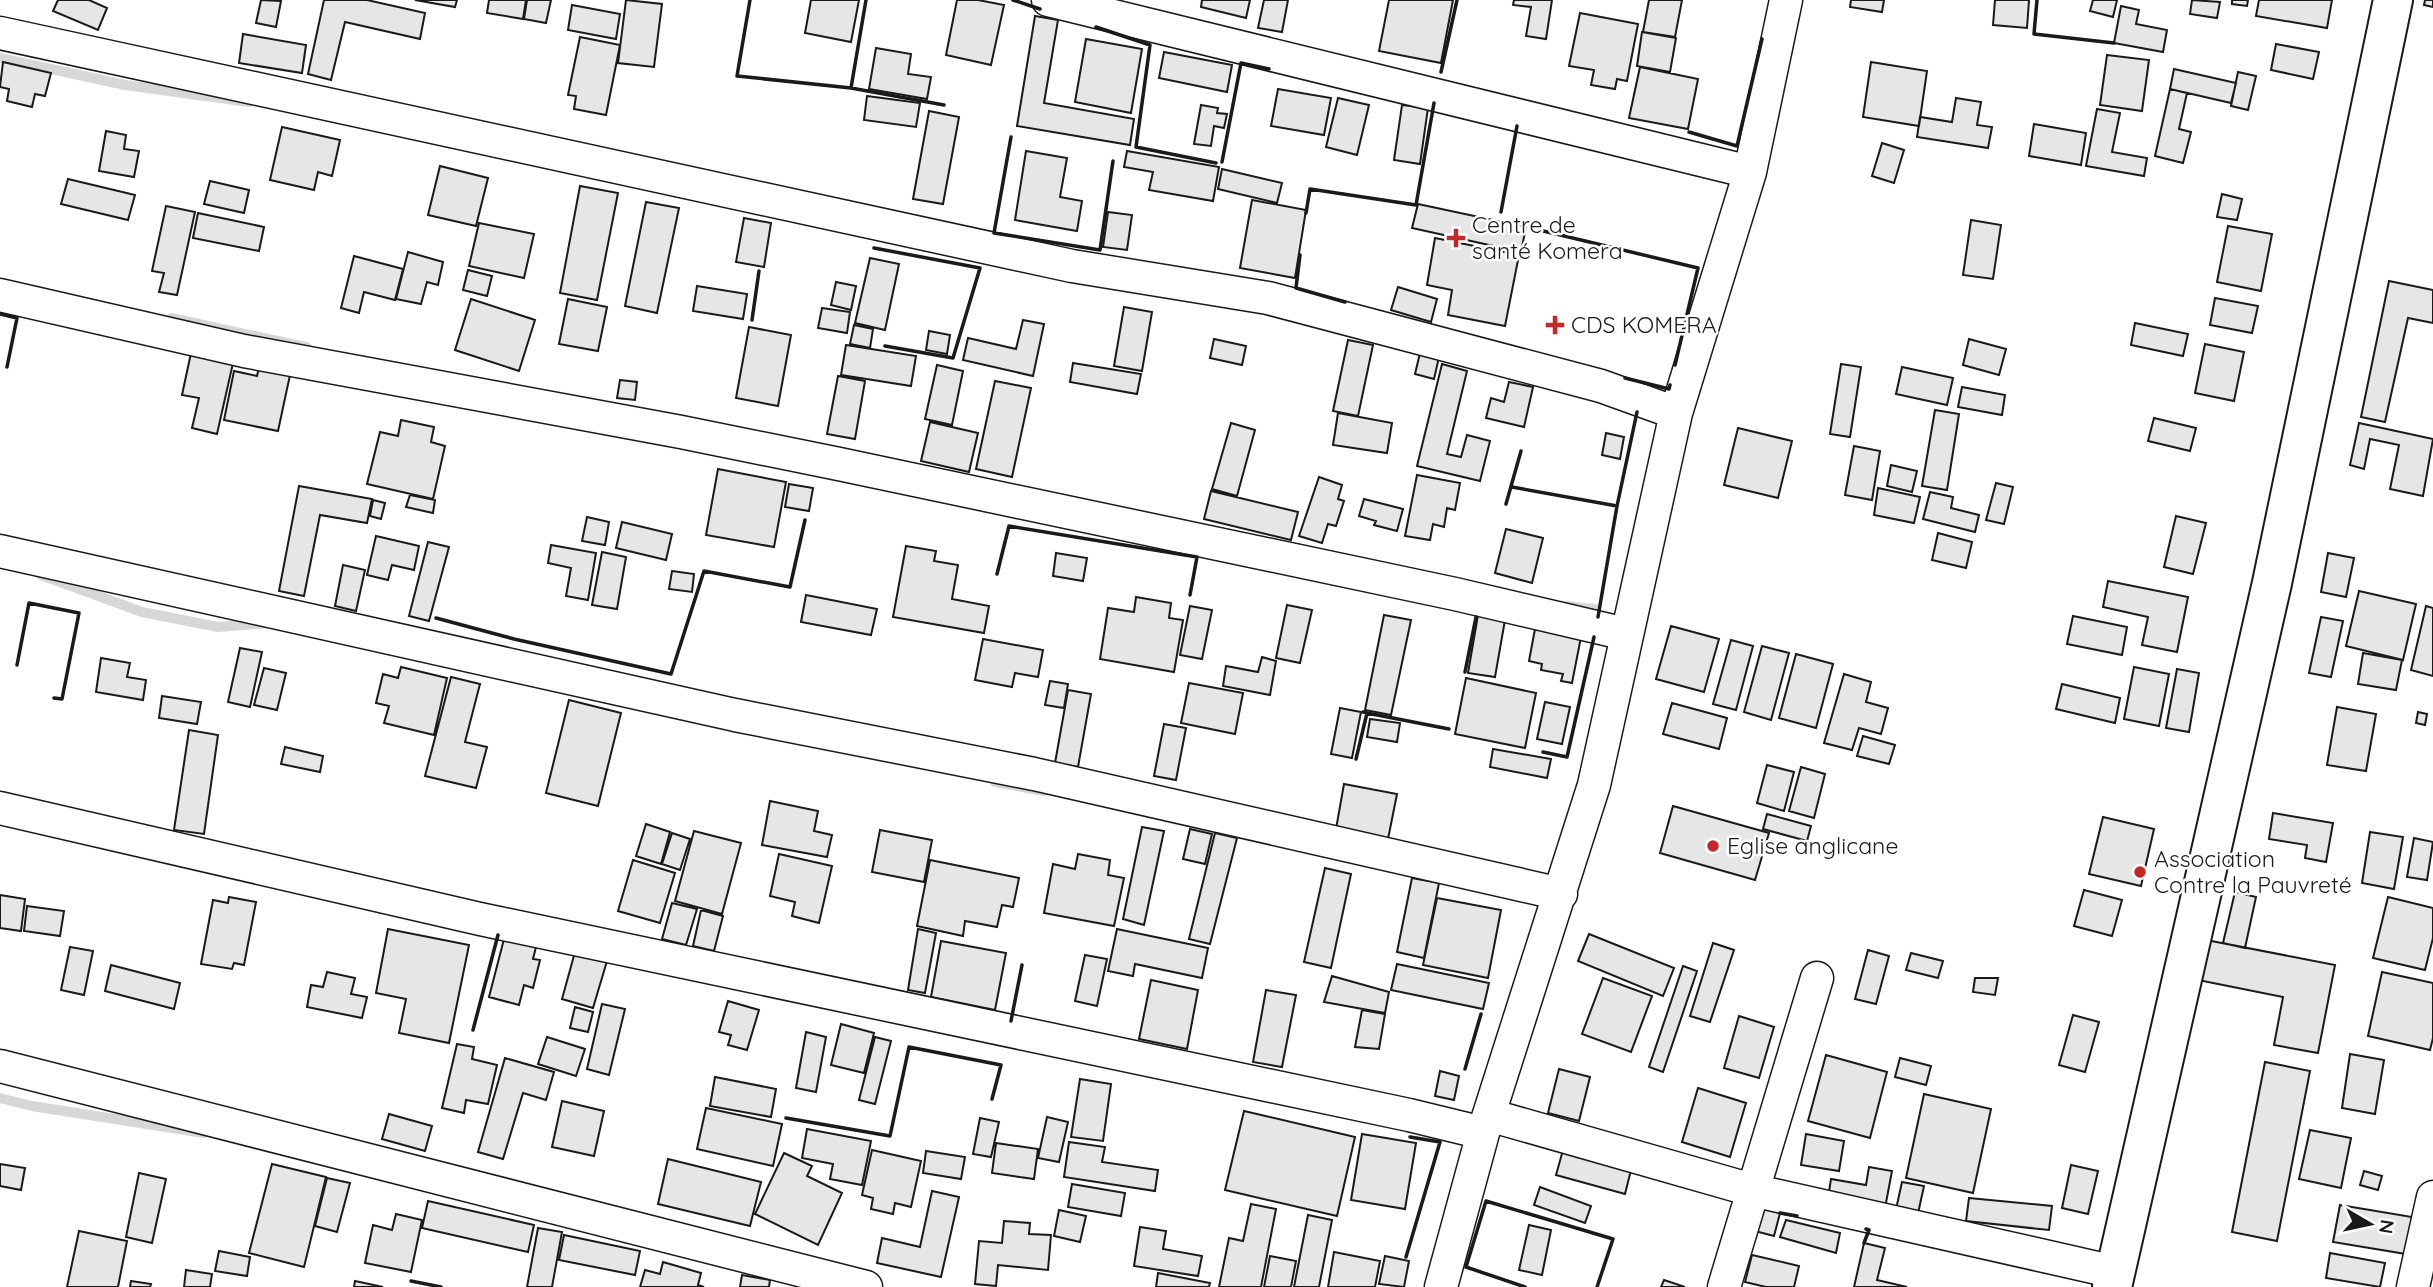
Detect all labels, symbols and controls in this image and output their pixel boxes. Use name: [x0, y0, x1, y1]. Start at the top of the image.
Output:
place label: Centre de santé Komera: [1472, 210, 1623, 265]
marker: Centre de santé Komera: [1446, 228, 1466, 248]
place label: CDS KOMERA: [1571, 310, 1717, 339]
marker: CDS KOMERA: [1545, 315, 1565, 335]
place label: Eglise anglicane: [1727, 831, 1898, 860]
marker: Eglise anglicane: [1705, 838, 1721, 854]
place label: Association Contre la Pauvreté: [2154, 844, 2352, 899]
marker: Association Contre la Pauvreté: [2132, 864, 2148, 880]
north arrow: [2335, 1189, 2405, 1259]
text: N: [2374, 1218, 2400, 1235]

